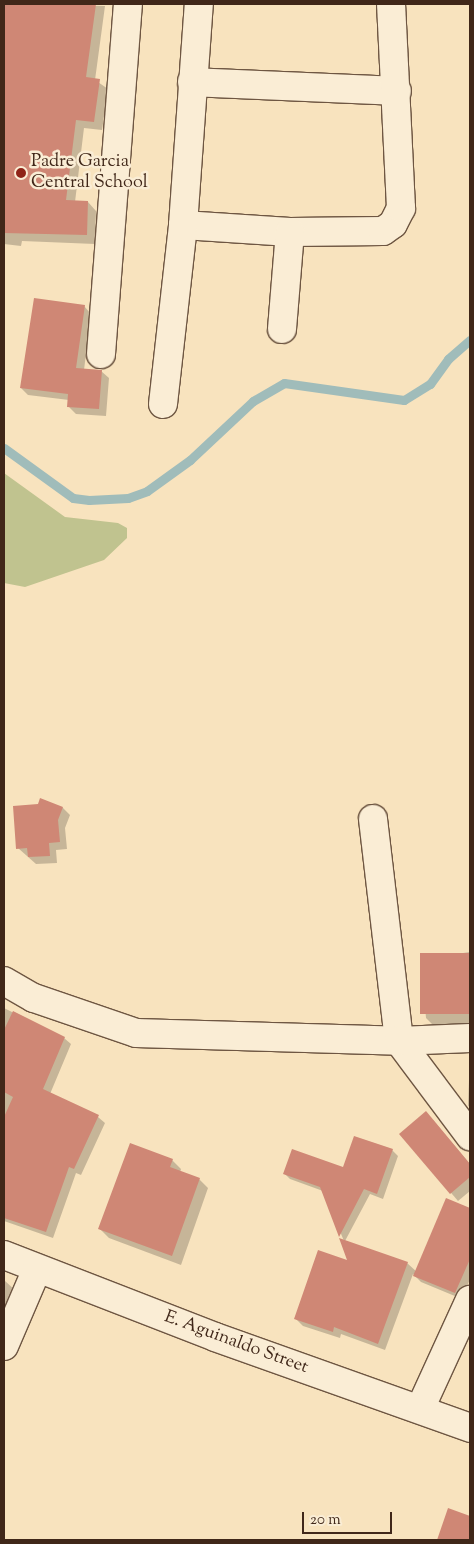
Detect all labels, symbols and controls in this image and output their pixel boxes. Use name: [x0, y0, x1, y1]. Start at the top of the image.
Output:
place label: Padre Garcia Central School: [31, 152, 148, 194]
marker: Padre Garcia Central School: [15, 167, 27, 179]
street label: E. Aguinaldo Street: [161, 1307, 311, 1379]
scale bar: [304, 1502, 394, 1534]
text: 20 m: [310, 1510, 341, 1531]

